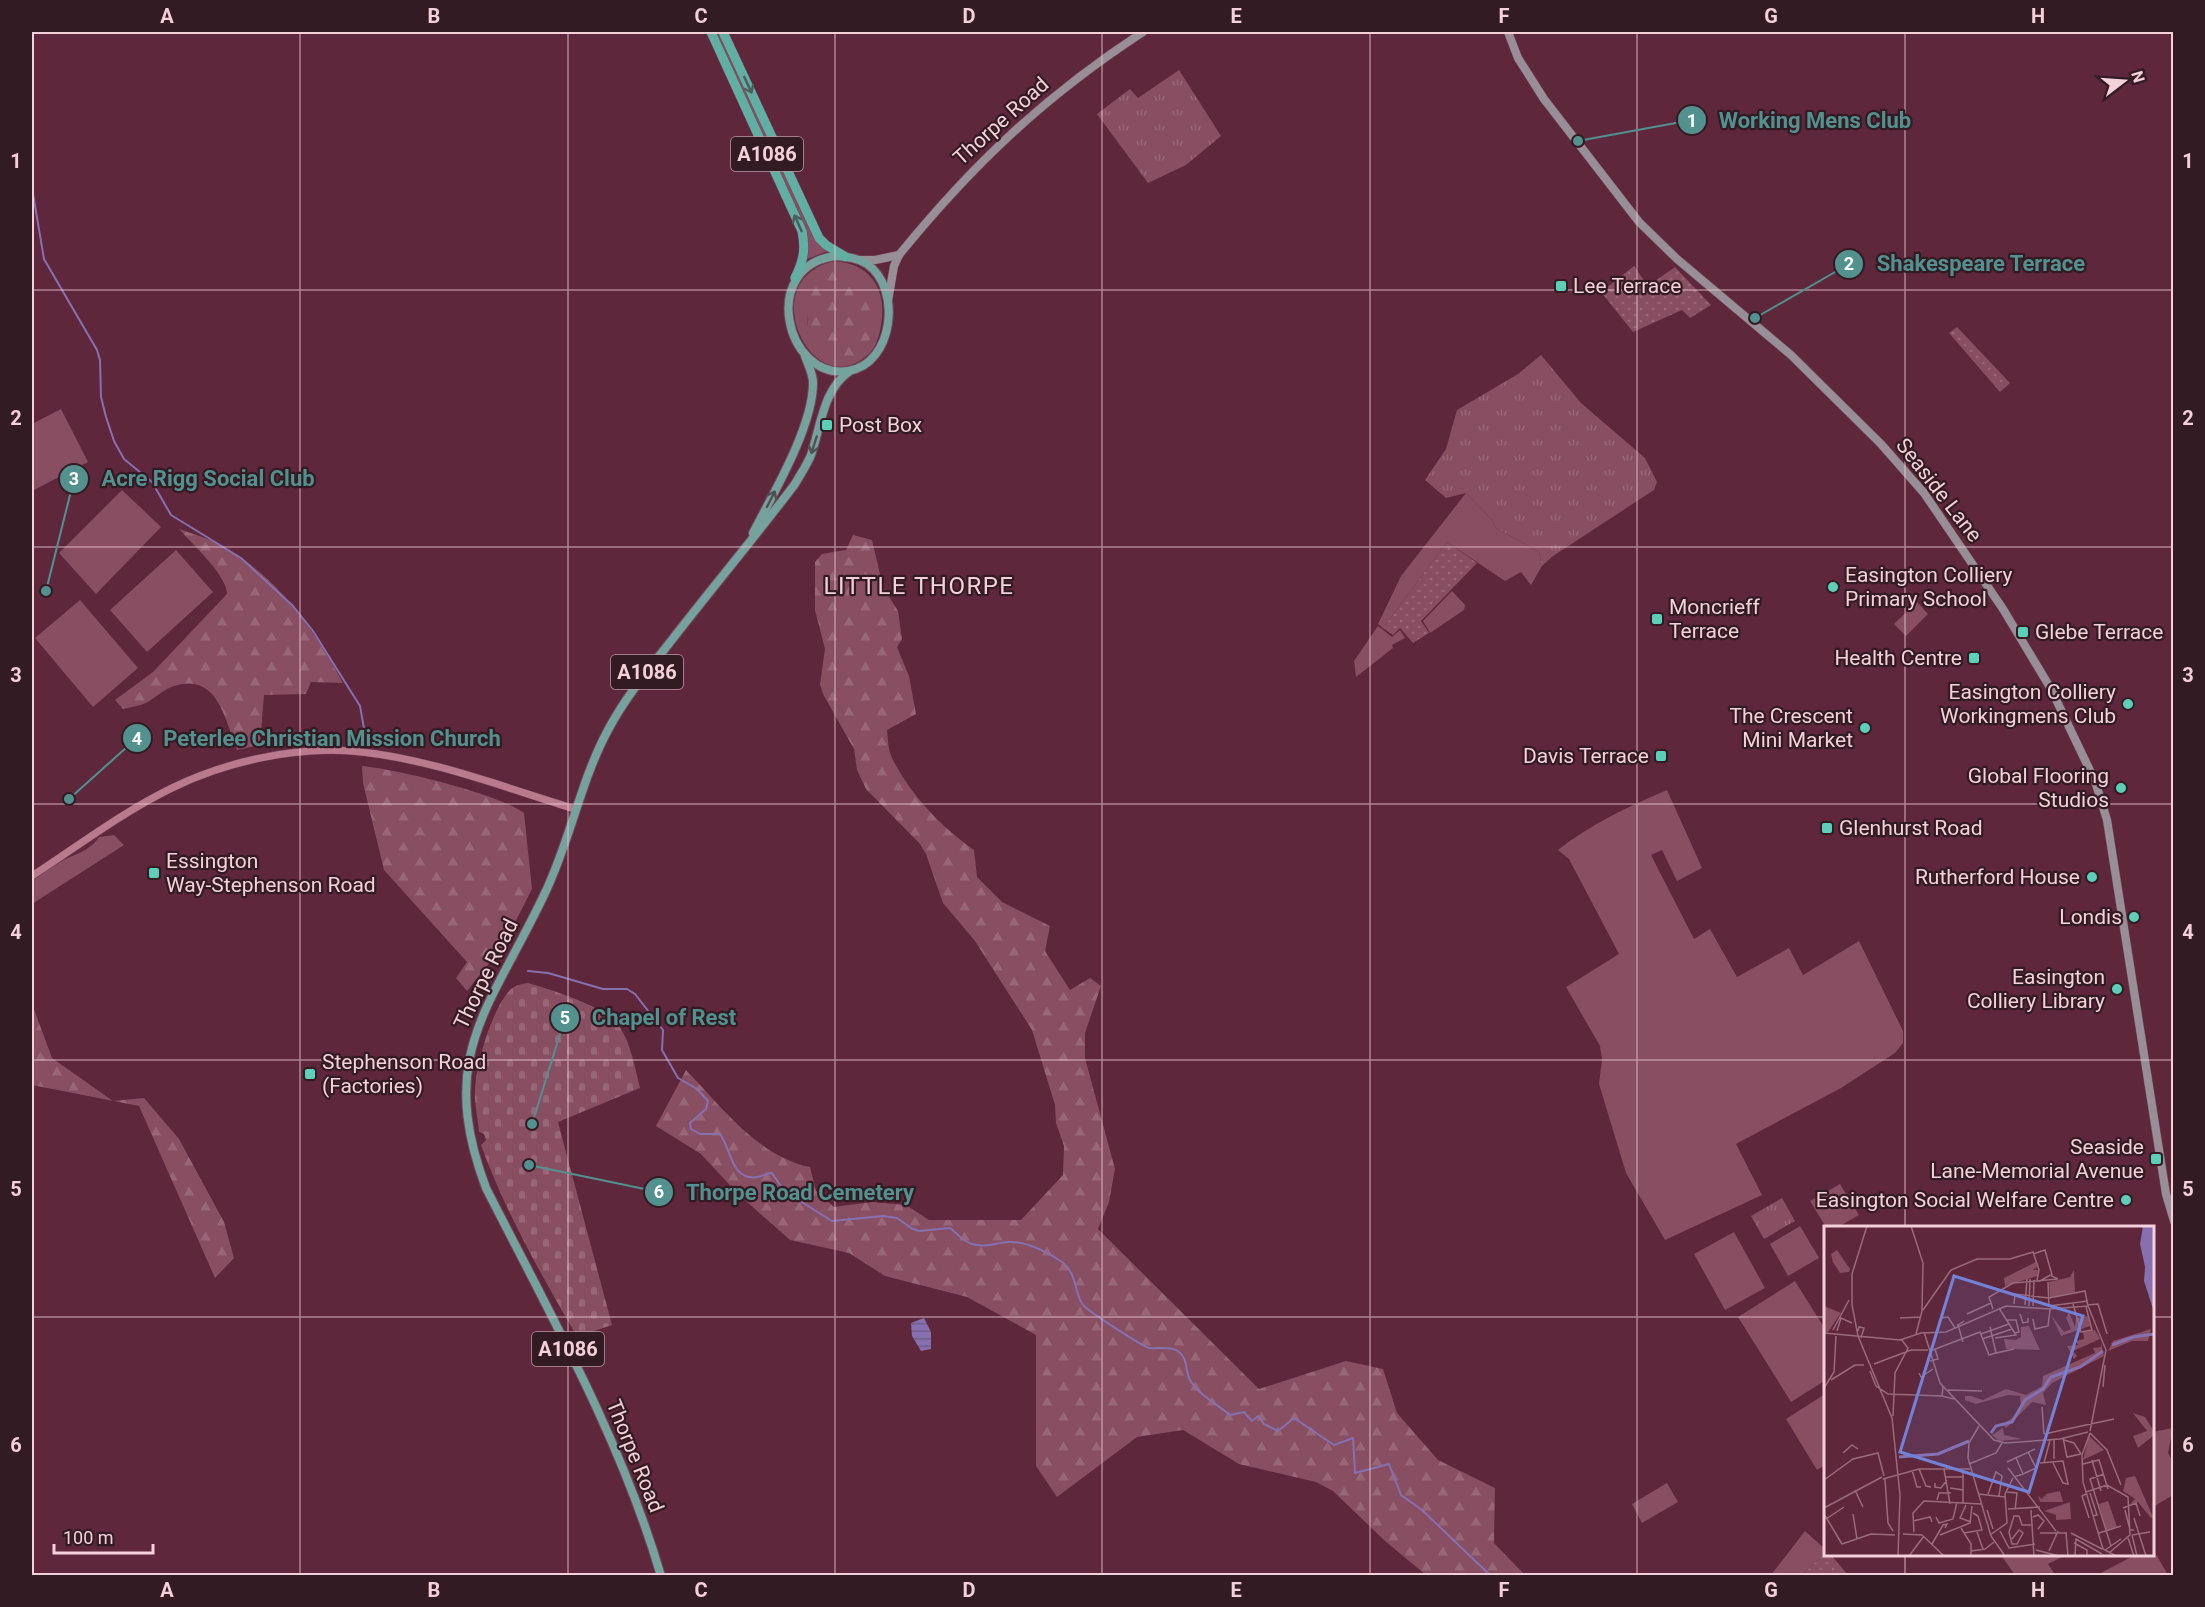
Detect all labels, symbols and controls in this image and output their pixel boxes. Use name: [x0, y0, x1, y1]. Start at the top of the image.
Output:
text: A: [160, 4, 174, 28]
text: B: [428, 4, 440, 28]
text: C: [694, 4, 708, 28]
text: D: [963, 4, 976, 28]
text: E: [1230, 4, 1242, 28]
text: F: [1499, 4, 1510, 28]
text: G: [1764, 4, 1778, 28]
text: H: [2031, 4, 2045, 28]
north arrow: [2094, 51, 2154, 111]
text: N: [2127, 69, 2149, 85]
street label: Thorpe Road: [949, 72, 1053, 170]
one-way arrow: [742, 75, 754, 93]
callout: Working Mens Club: [1677, 100, 1924, 140]
text: Working Mens Club: [1719, 108, 1911, 133]
text: 1: [1687, 110, 1697, 131]
road number: A1086: [731, 137, 803, 171]
text: 1: [10, 149, 22, 173]
text: 1: [2182, 149, 2194, 173]
one-way arrow: [792, 214, 803, 233]
callout: Shakespeare Terrace: [1834, 244, 2097, 284]
text: Shakespeare Terrace: [1877, 251, 2085, 276]
text: 2: [1844, 253, 1854, 274]
place label: Lee Terrace: [1573, 274, 1681, 298]
marker: Lee Terrace: [1554, 279, 1568, 293]
text: 2: [10, 406, 22, 430]
text: 2: [2182, 406, 2194, 430]
place label: Post Box: [839, 413, 922, 437]
marker: Post Box: [820, 418, 834, 432]
street label: Seaside Lane: [1891, 434, 1987, 546]
one-way arrow: [808, 435, 819, 454]
callout: Acre Rigg Social Club: [59, 459, 326, 499]
text: Acre Rigg Social Club: [101, 466, 315, 491]
text: 3: [69, 468, 79, 489]
one-way arrow: [766, 490, 777, 508]
place label: Easington Colliery Primary School: [1845, 563, 2013, 611]
district label: LITTLE THORPE: [823, 572, 1015, 600]
marker: Easington Colliery Primary School: [1826, 580, 1840, 594]
place label: Moncrieff Terrace: [1669, 595, 1761, 643]
marker: Moncrieff Terrace: [1650, 612, 1664, 626]
place label: Glebe Terrace: [2035, 620, 2163, 644]
marker: Glebe Terrace: [2016, 625, 2030, 639]
place label: Health Centre: [1834, 646, 1962, 670]
marker: Health Centre: [1967, 651, 1981, 665]
road number: A1086: [611, 655, 683, 689]
text: 3: [10, 663, 22, 687]
text: 3: [2182, 663, 2194, 687]
place label: Easington Colliery Workingmens Club: [1940, 680, 2116, 728]
marker: Easington Colliery Workingmens Club: [2121, 697, 2135, 711]
place label: The Crescent Mini Market: [1729, 704, 1853, 752]
callout: Peterlee Christian Mission Church: [122, 718, 513, 758]
marker: The Crescent Mini Market: [1858, 721, 1872, 735]
text: Peterlee Christian Mission Church: [163, 726, 501, 751]
text: 4: [132, 728, 142, 749]
place label: Davis Terrace: [1523, 744, 1649, 768]
marker: Davis Terrace: [1654, 749, 1668, 763]
place label: Global Flooring Studios: [1968, 764, 2109, 812]
marker: Global Flooring Studios: [2114, 781, 2128, 795]
place label: Glenhurst Road: [1839, 816, 1983, 840]
marker: Glenhurst Road: [1820, 821, 1834, 835]
place label: Essington Way-Stephenson Road: [166, 849, 376, 897]
place label: Rutherford House: [1915, 865, 2080, 889]
marker: Essington Way-Stephenson Road: [147, 866, 161, 880]
marker: Rutherford House: [2085, 870, 2099, 884]
place label: Londis: [2059, 905, 2122, 929]
marker: Londis: [2127, 910, 2141, 924]
street label: Thorpe Road: [449, 915, 523, 1033]
text: 4: [10, 920, 22, 944]
text: 4: [2182, 920, 2194, 944]
place label: Easington Colliery Library: [1967, 965, 2105, 1013]
marker: Easington Colliery Library: [2110, 982, 2124, 996]
callout: Chapel of Rest: [550, 998, 749, 1038]
text: Chapel of Rest: [592, 1005, 737, 1030]
text: 5: [560, 1007, 570, 1028]
place label: Stephenson Road (Factories): [322, 1050, 486, 1098]
marker: Stephenson Road (Factories): [303, 1067, 317, 1081]
place label: Seaside Lane-Memorial Avenue: [1930, 1135, 2144, 1183]
marker: Seaside Lane-Memorial Avenue: [2149, 1152, 2163, 1166]
callout: Thorpe Road Cemetery: [644, 1172, 927, 1212]
text: 5: [10, 1177, 22, 1201]
text: 5: [2182, 1177, 2194, 1201]
text: Thorpe Road Cemetery: [686, 1180, 915, 1205]
text: 6: [654, 1181, 664, 1202]
place label: Easington Social Welfare Centre: [1816, 1188, 2114, 1212]
marker: Easington Social Welfare Centre: [2119, 1193, 2133, 1207]
inset map: [1824, 1226, 2154, 1556]
road number: A1086: [532, 1332, 604, 1366]
street label: Thorpe Road: [601, 1396, 669, 1516]
text: 6: [10, 1433, 22, 1457]
text: 6: [2182, 1433, 2194, 1457]
scale bar: [54, 1517, 153, 1555]
text: 100 m: [63, 1527, 114, 1548]
text: A: [160, 1578, 174, 1602]
text: B: [428, 1578, 440, 1602]
text: C: [694, 1578, 708, 1602]
text: D: [963, 1578, 976, 1602]
text: E: [1230, 1578, 1242, 1602]
text: F: [1499, 1578, 1510, 1602]
text: G: [1764, 1578, 1778, 1602]
text: H: [2031, 1578, 2045, 1602]

